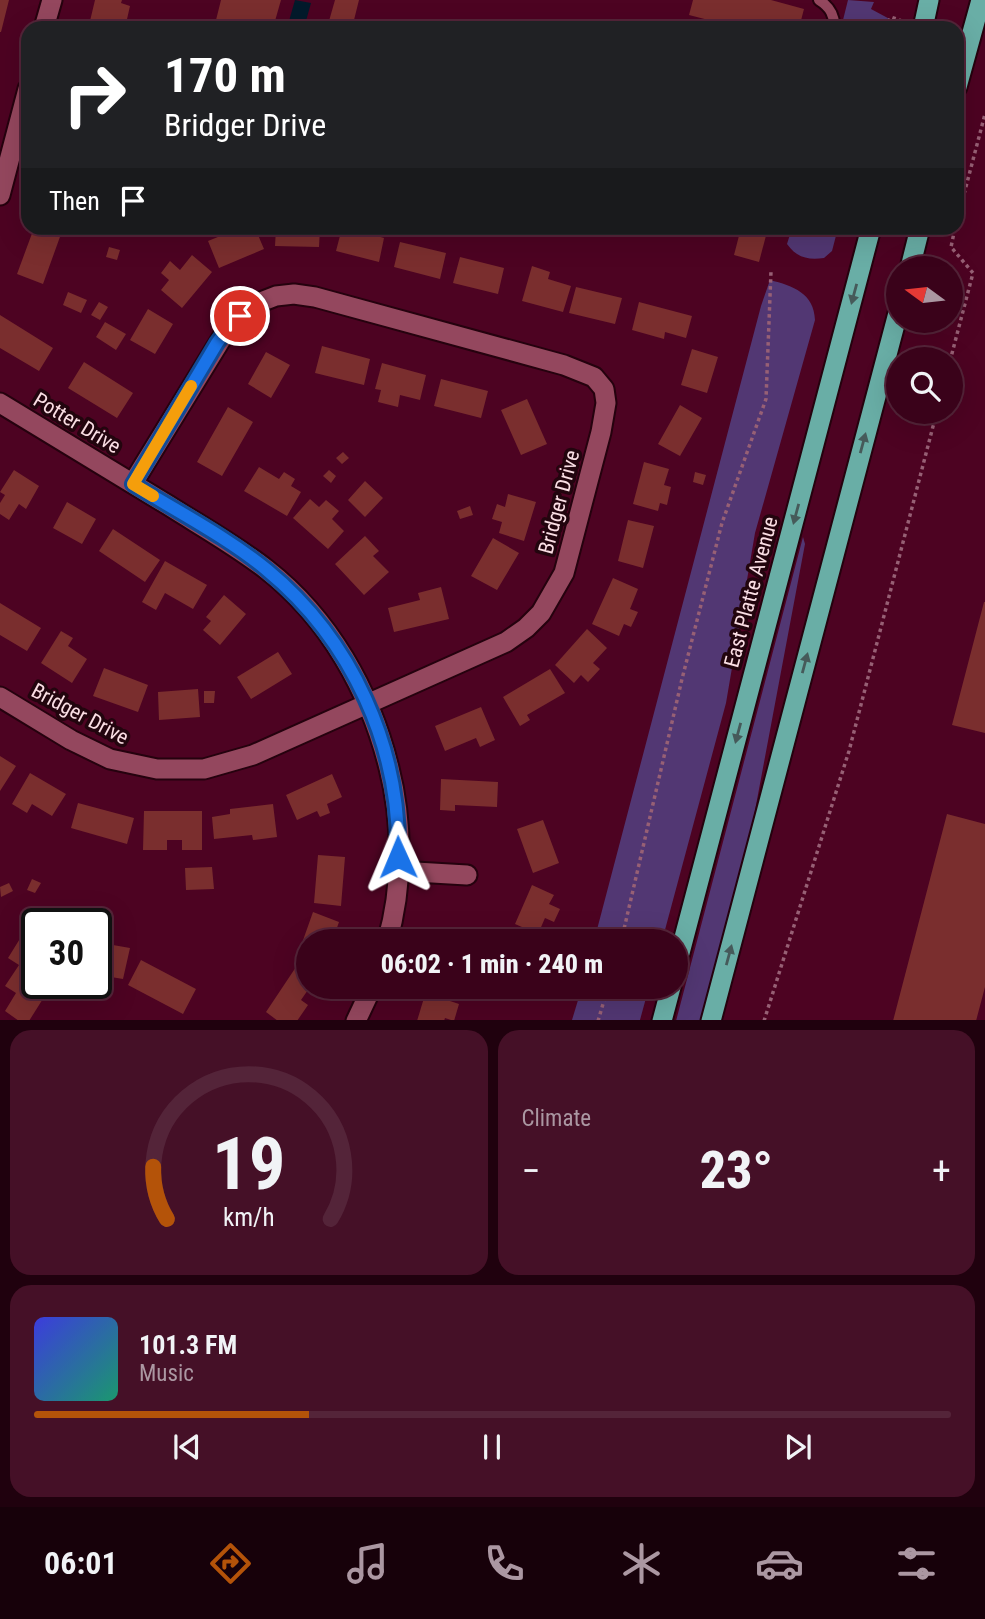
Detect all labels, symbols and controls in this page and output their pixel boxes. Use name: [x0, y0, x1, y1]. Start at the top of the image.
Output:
text: 170 m: [164, 47, 286, 104]
icon: right: [49, 49, 140, 140]
text: Bridger Drive: [164, 106, 326, 144]
icon: arrive: [114, 182, 152, 220]
text: Then: [49, 186, 100, 216]
north arrow: [886, 256, 962, 332]
map controls: [886, 256, 963, 424]
one-way arrow: [848, 283, 859, 305]
pin: [210, 286, 270, 346]
icon: arrive: [221, 297, 259, 335]
button: search: [886, 347, 963, 424]
street label: Potter Drive: [29, 388, 125, 458]
one-way arrow: [858, 432, 869, 454]
street label: Bridger Drive: [534, 447, 584, 557]
one-way arrow: [790, 503, 801, 525]
street label: East Platte Avenue: [719, 514, 783, 670]
one-way arrow: [801, 653, 811, 674]
street label: Bridger Drive: [27, 678, 133, 750]
one-way arrow: [732, 723, 742, 744]
position arrow: [361, 820, 435, 894]
speed limit sign: 30: [21, 908, 112, 999]
one-way arrow: [724, 943, 735, 965]
text: 06:02 · 1 min · 240 m: [381, 949, 603, 979]
text: Climate: [522, 1105, 591, 1132]
text: 19: [212, 1121, 286, 1207]
text: 23°: [700, 1140, 773, 1201]
text: −: [522, 1149, 541, 1193]
text: +: [932, 1149, 951, 1193]
text: km/h: [223, 1202, 274, 1231]
text: 101.3 FM: [139, 1330, 237, 1360]
text: Music: [139, 1360, 194, 1387]
icon: previous: [168, 1428, 206, 1466]
icon: pause: [473, 1428, 511, 1466]
icon: next: [779, 1428, 817, 1466]
icon: directions: [206, 1539, 255, 1588]
icon: music: [343, 1539, 392, 1588]
icon: phone: [480, 1539, 529, 1588]
icon: climate: [617, 1539, 666, 1588]
icon: car: [755, 1539, 804, 1588]
icon: filters: [892, 1539, 941, 1588]
text: 06:01: [44, 1544, 118, 1582]

